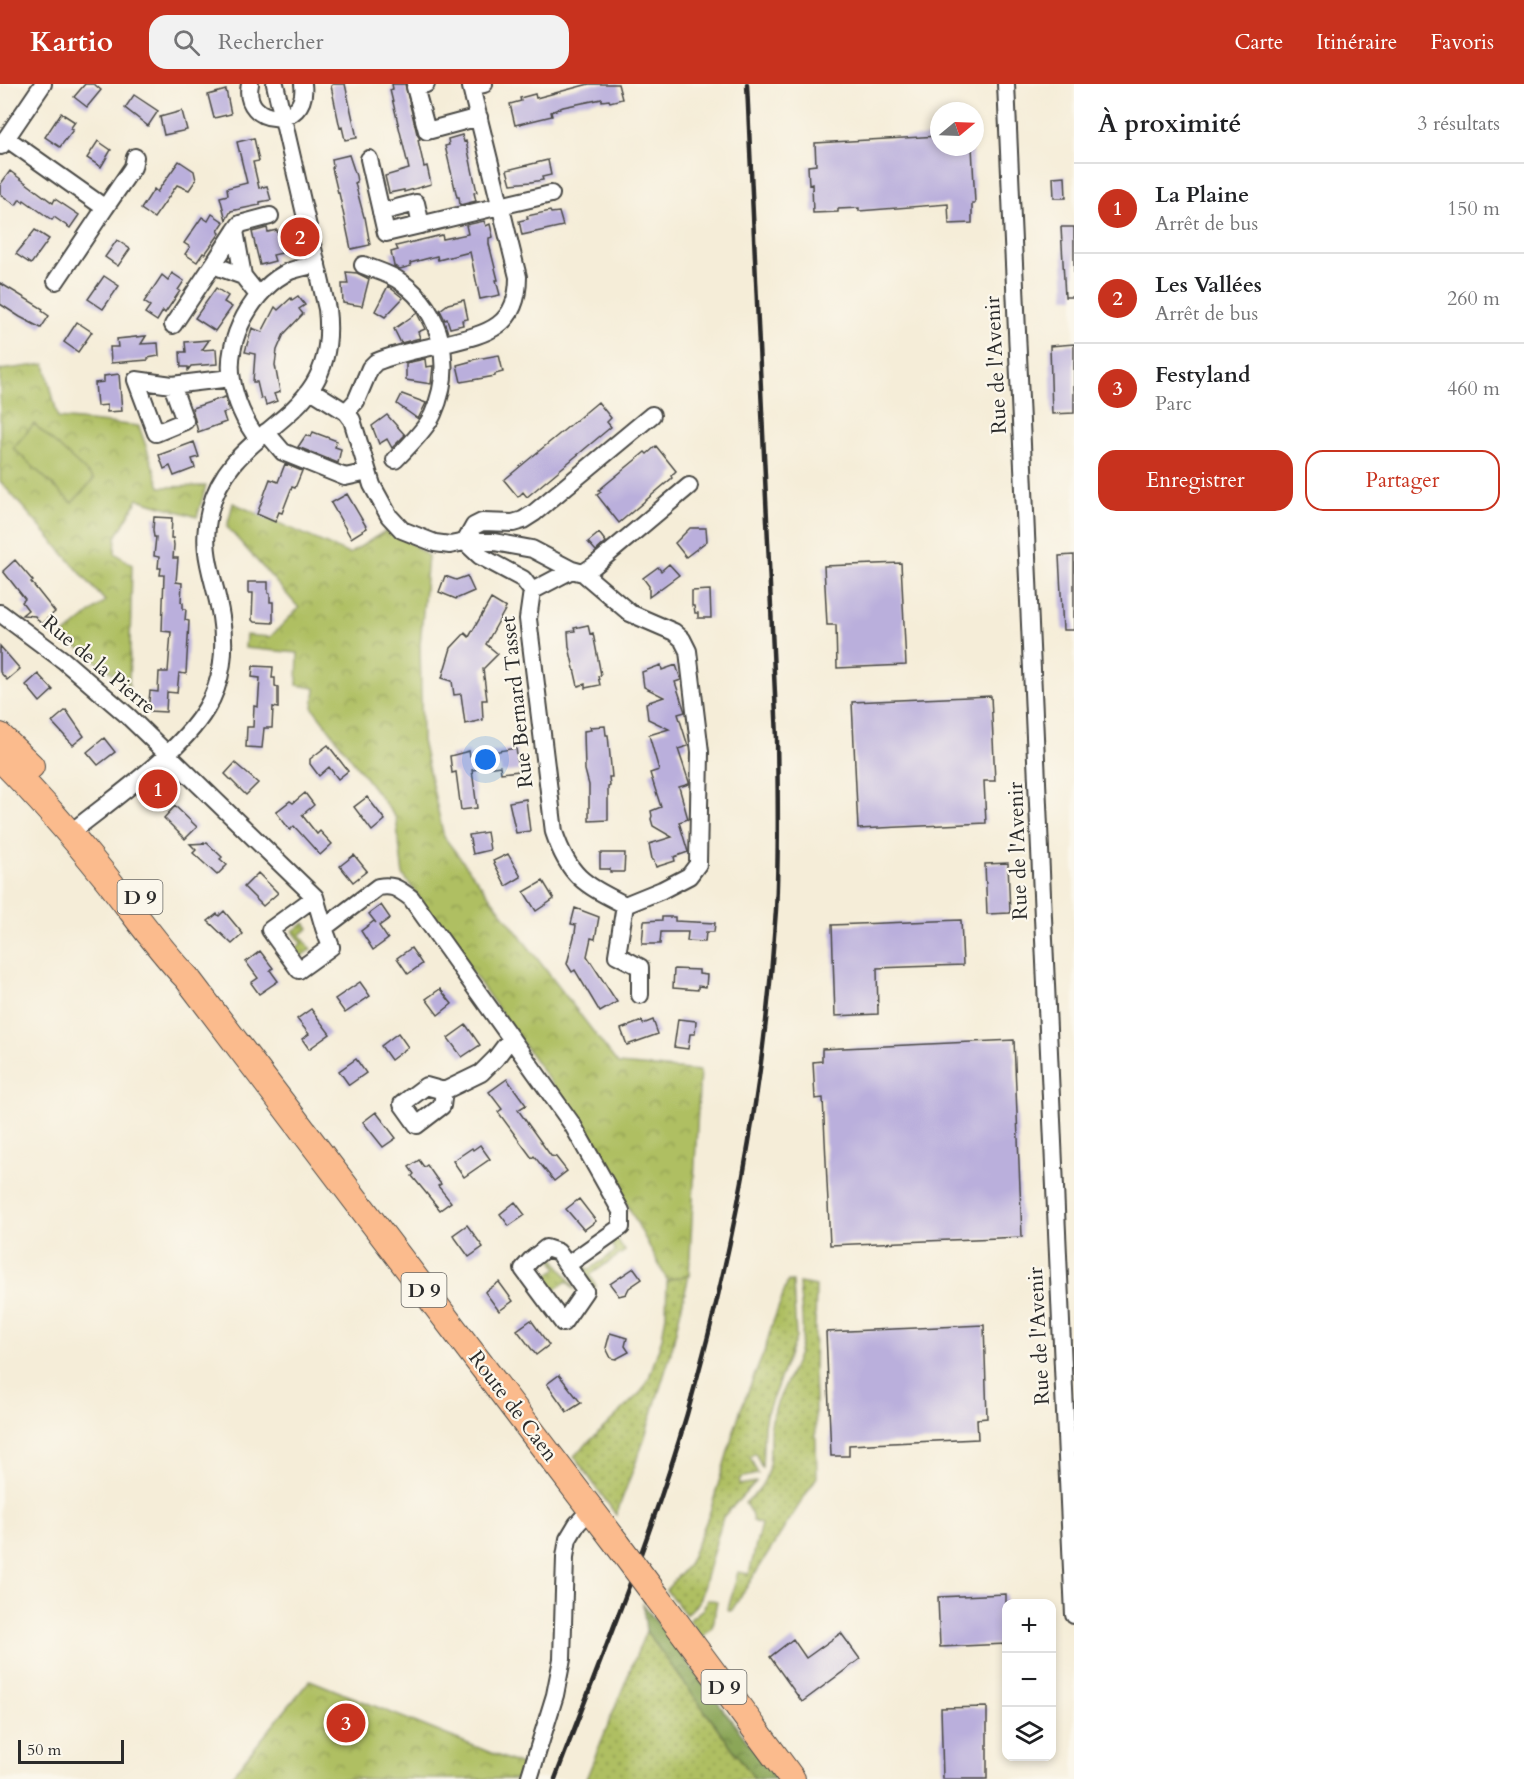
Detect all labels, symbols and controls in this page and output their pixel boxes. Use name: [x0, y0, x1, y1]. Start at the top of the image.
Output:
search box: [149, 15, 569, 69]
text: Kartio: [30, 23, 113, 61]
icon: search: [170, 26, 203, 59]
text: Rechercher: [218, 27, 324, 57]
text: Carte: [1234, 28, 1283, 57]
text: Itinéraire: [1316, 28, 1397, 57]
text: Favoris: [1430, 28, 1494, 57]
north arrow: [930, 102, 984, 156]
text: À proximité: [1098, 106, 1241, 141]
text: 3 résultats: [1417, 110, 1500, 137]
text: La Plaine: [1155, 180, 1249, 210]
text: 1: [1112, 195, 1123, 222]
text: 150 m: [1447, 195, 1500, 222]
text: Arrêt de bus: [1155, 210, 1258, 237]
pin: 2: [280, 214, 320, 260]
text: Les Vallées: [1155, 270, 1262, 300]
text: 2: [1112, 285, 1123, 312]
text: 260 m: [1447, 285, 1500, 312]
street label: Rue de l'Avenir: [978, 295, 1014, 435]
text: Arrêt de bus: [1155, 300, 1258, 327]
text: Festyland: [1155, 360, 1251, 390]
text: 3: [1112, 375, 1123, 402]
text: 460 m: [1447, 375, 1500, 402]
text: Parc: [1155, 390, 1192, 417]
button: Enregistrer: [1098, 450, 1293, 511]
button: Partager: [1305, 450, 1500, 511]
street label: Rue de la Pierre: [36, 609, 162, 721]
street label: Rue Bernard Tasset: [494, 614, 540, 789]
your location: [471, 745, 500, 774]
pin: 1: [138, 766, 178, 812]
street label: Rue de l'Avenir: [1001, 781, 1035, 921]
road number: D 9: [118, 880, 162, 914]
street label: Rue de l'Avenir: [1021, 1266, 1057, 1406]
road number: D 9: [402, 1273, 446, 1307]
street label: Route de Caen: [462, 1344, 564, 1468]
map controls: [1002, 1599, 1056, 1761]
button: +: [1002, 1599, 1056, 1653]
button: −: [1002, 1653, 1056, 1707]
road number: D 9: [702, 1670, 746, 1704]
pin: 3: [326, 1700, 366, 1746]
button: layers: [1002, 1707, 1056, 1761]
scale bar: [18, 1737, 124, 1764]
text: 50 m: [27, 1739, 61, 1761]

